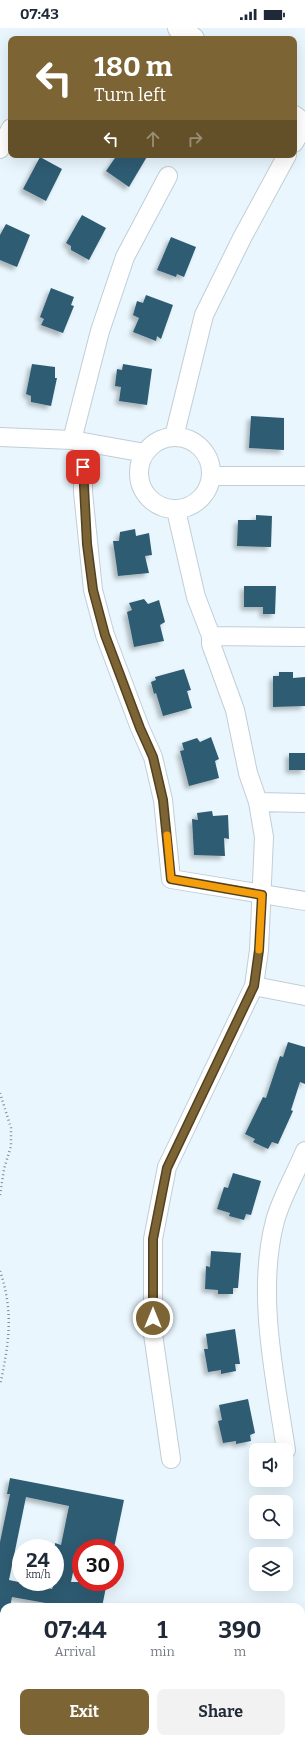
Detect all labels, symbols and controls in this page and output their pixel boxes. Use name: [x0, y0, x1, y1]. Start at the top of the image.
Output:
text: 07:43: [20, 5, 59, 23]
text: 180 m: [94, 50, 172, 83]
icon: left: [28, 52, 80, 104]
text: Turn left: [94, 84, 166, 106]
icon: left: [100, 128, 122, 150]
icon: ahead: [142, 128, 164, 150]
icon: right: [184, 128, 206, 150]
pin: [66, 450, 100, 484]
icon: arrive: [72, 456, 94, 478]
position arrow: [132, 1297, 174, 1339]
map controls: [249, 1443, 293, 1591]
button: sound: [249, 1443, 293, 1487]
button: search: [249, 1495, 293, 1539]
speed limit sign: 30: [72, 1539, 124, 1591]
button: layers: [249, 1547, 293, 1591]
text: 24: [26, 1548, 50, 1572]
text: km/h: [26, 1569, 50, 1581]
text: 07:44: [44, 1616, 107, 1644]
text: 1: [157, 1616, 168, 1644]
text: 390: [218, 1616, 261, 1644]
text: Arrival: [55, 1644, 96, 1659]
text: min: [150, 1644, 175, 1659]
text: m: [234, 1644, 246, 1659]
button: Exit: [20, 1689, 149, 1735]
button: Share: [157, 1689, 285, 1735]

